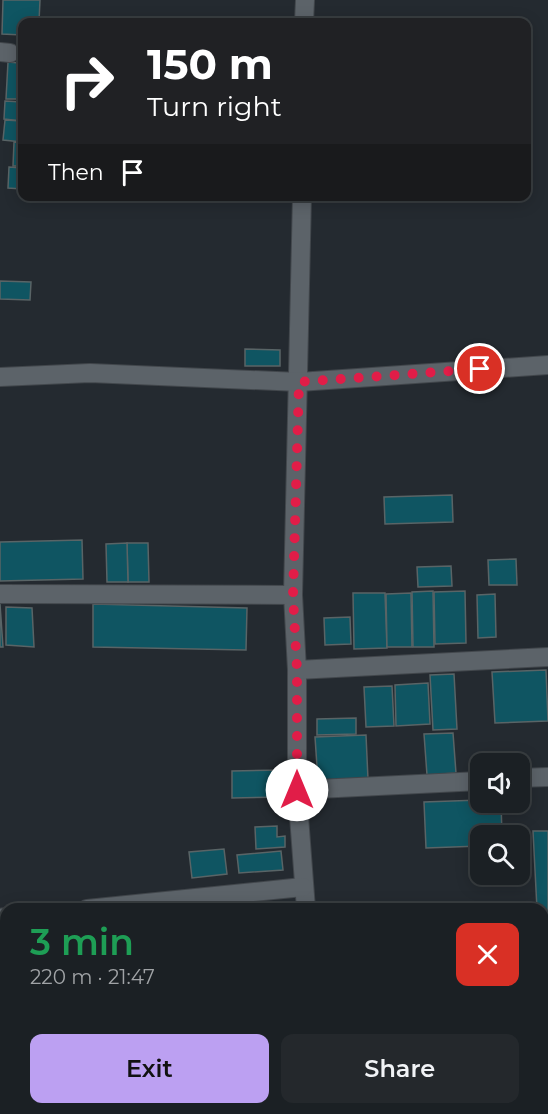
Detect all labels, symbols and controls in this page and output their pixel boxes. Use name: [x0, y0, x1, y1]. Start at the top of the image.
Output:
text: 150 m: [147, 38, 273, 90]
icon: right: [48, 42, 126, 120]
text: Turn right: [147, 90, 282, 123]
icon: arrive: [116, 156, 149, 189]
text: Then: [48, 159, 104, 186]
pin: [454, 343, 505, 394]
icon: arrive: [463, 352, 496, 385]
map controls: [470, 753, 530, 885]
button: sound: [470, 753, 530, 813]
position arrow: [265, 758, 329, 822]
button: search: [470, 825, 530, 885]
text: 3 min: [30, 920, 134, 964]
button: close: [456, 923, 519, 986]
text: 220 m · 21:47: [30, 965, 155, 989]
button: Exit: [30, 1034, 269, 1103]
button: Share: [281, 1034, 519, 1103]

